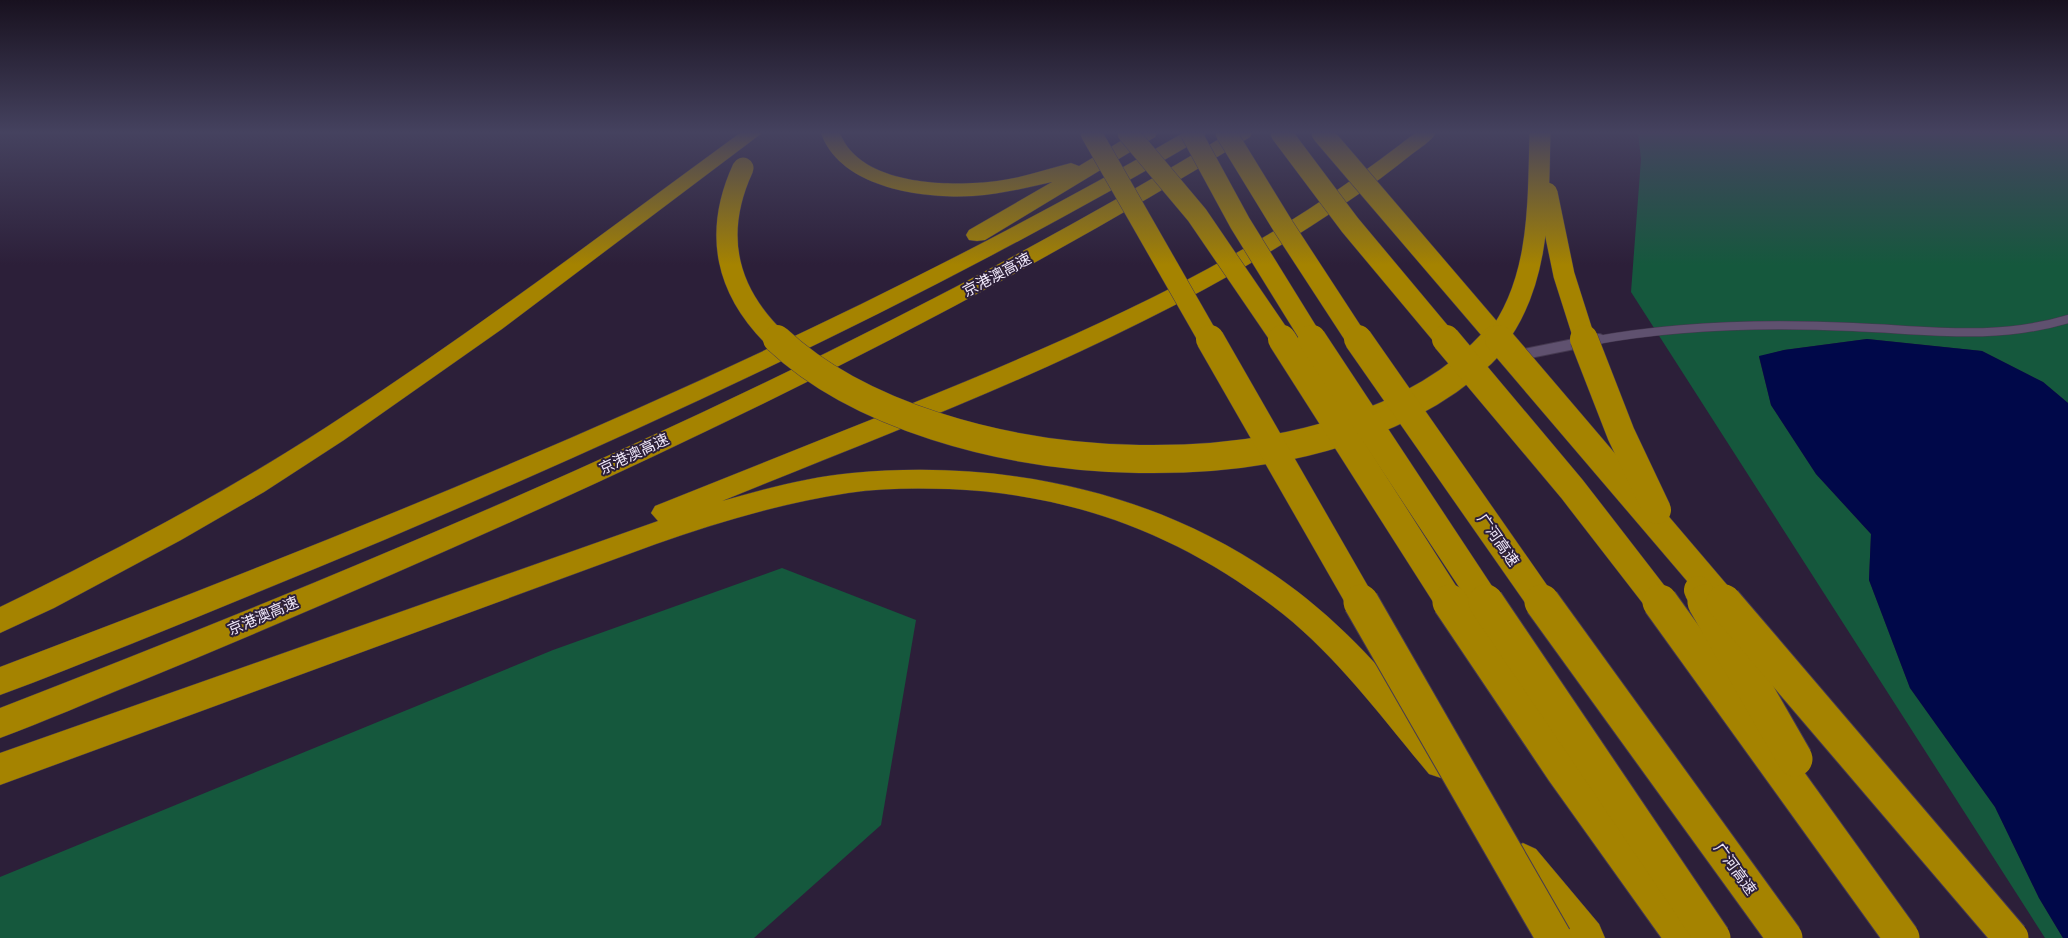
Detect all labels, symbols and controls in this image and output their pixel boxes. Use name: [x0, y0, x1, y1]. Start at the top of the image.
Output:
street label: 京港澳高速: [959, 248, 1034, 301]
street label: 京港澳高速: [595, 428, 672, 478]
street label: 广河高速: [1473, 509, 1524, 570]
street label: 京港澳高速: [224, 591, 301, 639]
street label: 广河高速: [1710, 838, 1762, 899]

